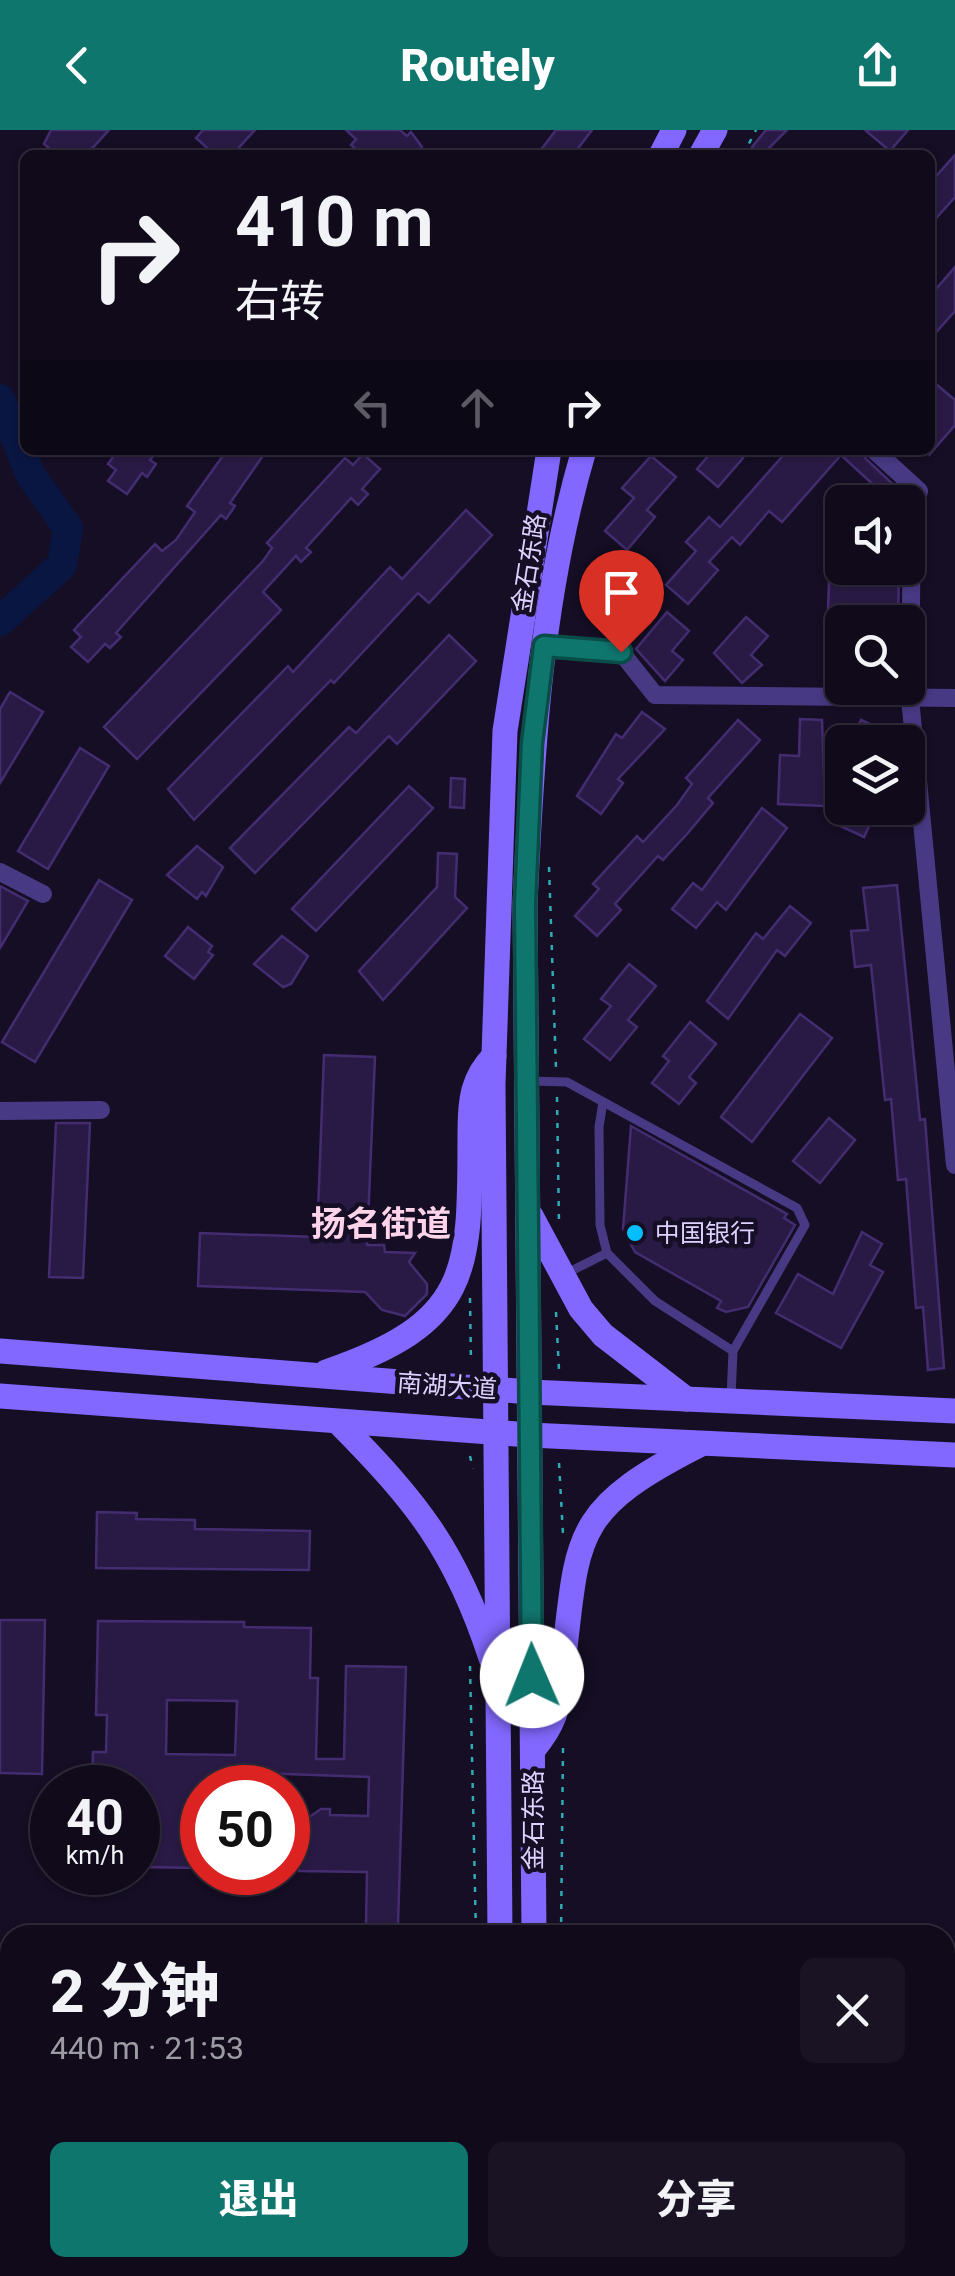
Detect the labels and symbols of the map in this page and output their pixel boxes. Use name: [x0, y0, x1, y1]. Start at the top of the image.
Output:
street label: 金石东路: [507, 511, 551, 615]
pin: [579, 550, 664, 653]
district label: 扬名街道: [311, 1204, 451, 1245]
place label: 中国银行: [655, 1219, 755, 1248]
marker: 中国银行: [624, 1222, 646, 1244]
street label: 南湖大道: [396, 1368, 498, 1404]
position arrow: [480, 1624, 584, 1728]
speed limit sign: 50: [180, 1765, 310, 1895]
street label: 金石东路: [519, 1770, 548, 1870]

